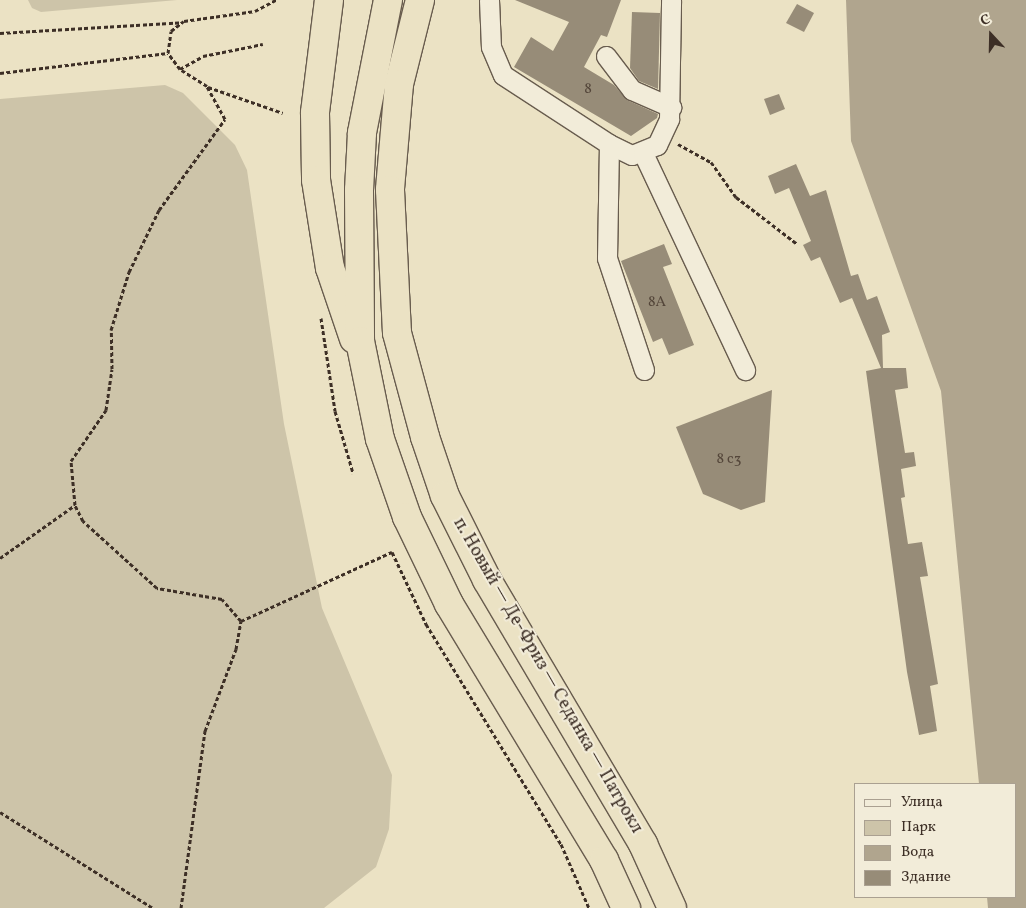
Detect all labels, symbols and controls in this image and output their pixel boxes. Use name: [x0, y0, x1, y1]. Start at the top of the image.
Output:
north arrow: [966, 10, 1016, 60]
text: С: [978, 10, 993, 31]
house number: 8: [584, 81, 592, 99]
house number: 8А: [648, 294, 666, 312]
house number: 8 с3: [716, 451, 742, 469]
street label: п. Новый — Де-Фриз — Седанка — Патрокл: [447, 513, 647, 839]
legend: [854, 783, 1016, 898]
text: Улица: [901, 792, 943, 813]
text: Парк: [901, 817, 936, 838]
text: Вода: [901, 842, 934, 863]
text: Здание: [901, 867, 951, 888]

